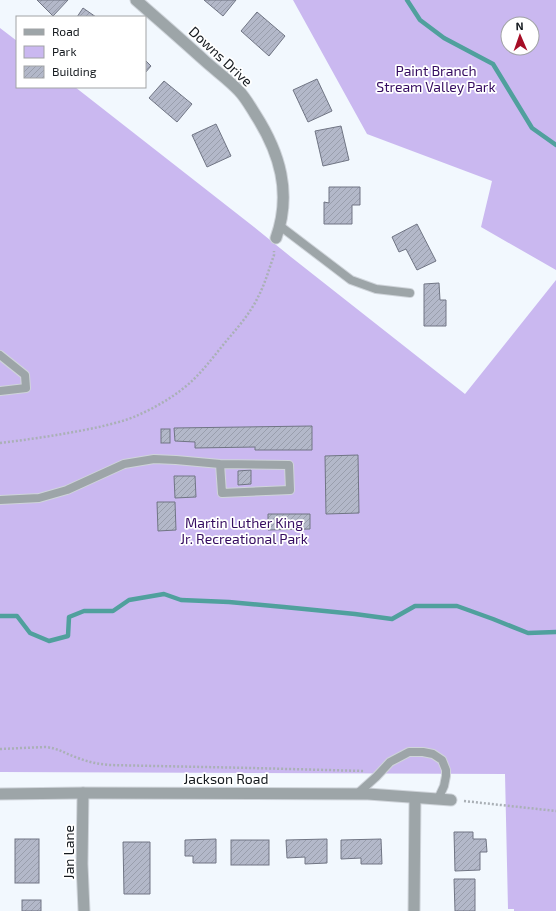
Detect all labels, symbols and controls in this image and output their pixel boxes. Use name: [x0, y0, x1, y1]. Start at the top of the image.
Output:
legend: [16, 16, 146, 88]
north arrow: [500, 16, 540, 56]
text: N: [515, 19, 524, 32]
street label: Downs Drive: [186, 22, 256, 90]
text: Road: [52, 24, 80, 38]
text: Park: [52, 44, 77, 58]
park label: Paint Branch Stream Valley Park: [376, 62, 496, 95]
text: Building: [52, 64, 97, 78]
park label: Martin Luther King Jr. Recreational Park: [180, 514, 308, 547]
street label: Jackson Road: [184, 770, 268, 787]
street label: Jan Lane: [60, 825, 77, 879]

